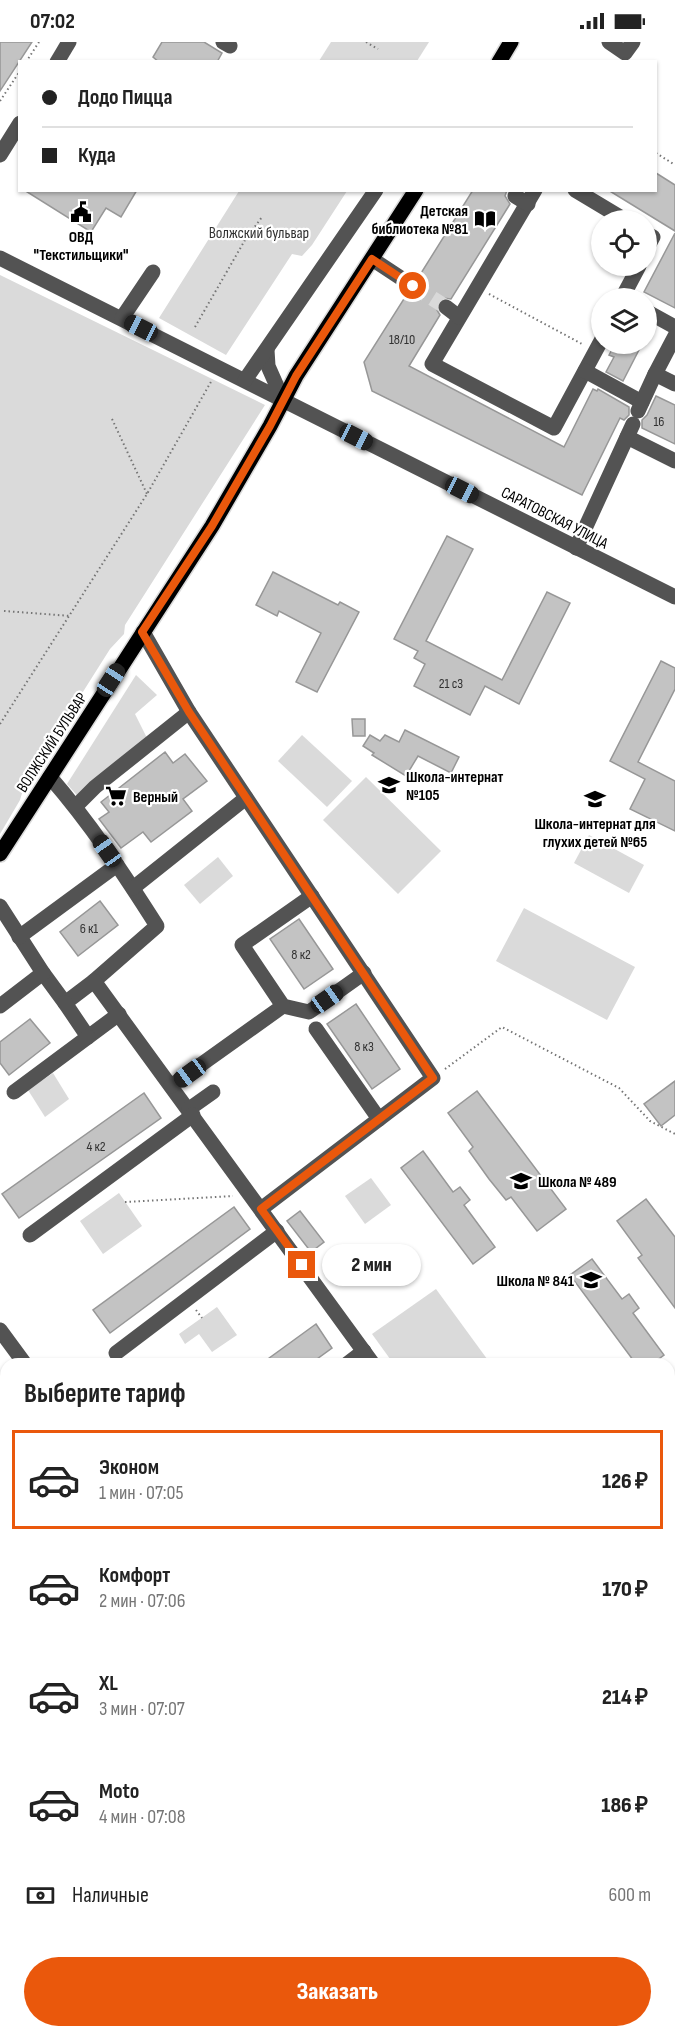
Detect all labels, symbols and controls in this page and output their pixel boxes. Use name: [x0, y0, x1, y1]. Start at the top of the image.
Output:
text: 07:02: [30, 8, 75, 35]
text: Додо Пицца: [78, 84, 172, 111]
text: Куда: [78, 142, 116, 169]
public building icon: ОВД "Текстильщики": [69, 200, 93, 224]
place label: Детская библиотека №81: [371, 202, 469, 239]
library icon: Детская библиотека №81: [473, 207, 497, 231]
map controls: [591, 210, 657, 354]
button: locate: [591, 210, 657, 276]
park label: Волжский бульвар: [209, 224, 309, 243]
place label: ОВД "Текстильщики": [34, 228, 128, 265]
route start: [399, 272, 426, 299]
button: layers: [591, 288, 657, 354]
car: [121, 312, 161, 344]
house number: 18/10: [389, 331, 415, 348]
house number: 16: [653, 413, 665, 430]
car: [336, 421, 376, 453]
car: [442, 474, 482, 506]
street label: САРАТОВСКАЯ УЛИЦА: [498, 483, 611, 554]
car: [94, 660, 128, 700]
house number: 21 с3: [439, 675, 463, 692]
street label: ВОЛЖСКИЙ БУЛЬВАР: [13, 689, 92, 796]
place label: Школа-интернат №105: [406, 768, 504, 805]
school or university icon: Школа-интернат №105: [377, 773, 401, 797]
supermarket icon: Верный: [104, 784, 128, 808]
school or university icon: Школа-интернат для глухих детей №65: [583, 787, 607, 811]
place label: Верный: [133, 788, 178, 807]
place label: Школа-интернат для глухих детей №65: [534, 815, 656, 852]
car: [89, 831, 125, 871]
house number: 6 к1: [80, 920, 98, 937]
house number: 8 к2: [291, 946, 311, 963]
car: [307, 981, 347, 1017]
house number: 8 к3: [354, 1038, 374, 1055]
car: [170, 1055, 210, 1091]
house number: 4 к2: [86, 1138, 106, 1155]
school or university icon: Школа № 489: [509, 1169, 533, 1193]
place label: Школа № 489: [538, 1173, 617, 1192]
callout: 2 мин: [323, 1244, 422, 1286]
route end: [288, 1251, 315, 1278]
text: 2 мин: [351, 1253, 392, 1277]
school or university icon: Школа № 841: [579, 1268, 603, 1292]
place label: Школа № 841: [496, 1272, 575, 1291]
text: Выберите тариф: [24, 1378, 186, 1410]
icon: car: [27, 1453, 81, 1507]
text: Эконом: [99, 1454, 159, 1481]
text: 126 ₽: [602, 1468, 648, 1495]
text: 1 мин · 07:05: [99, 1481, 183, 1505]
icon: car: [27, 1561, 81, 1615]
text: Комфорт: [99, 1562, 170, 1589]
text: 170 ₽: [602, 1576, 648, 1603]
text: 2 мин · 07:06: [99, 1589, 185, 1613]
icon: car: [27, 1669, 81, 1723]
text: XL: [99, 1670, 118, 1697]
text: 214 ₽: [602, 1684, 648, 1711]
text: 3 мин · 07:07: [99, 1697, 185, 1721]
icon: car: [27, 1777, 81, 1831]
text: Moto: [99, 1778, 139, 1805]
text: 186 ₽: [601, 1792, 648, 1819]
text: 4 мин · 07:08: [99, 1805, 186, 1829]
icon: cash: [24, 1879, 57, 1912]
text: Наличные: [72, 1882, 149, 1909]
text: 600 m: [608, 1883, 651, 1907]
button: Заказать: [24, 1957, 651, 2026]

